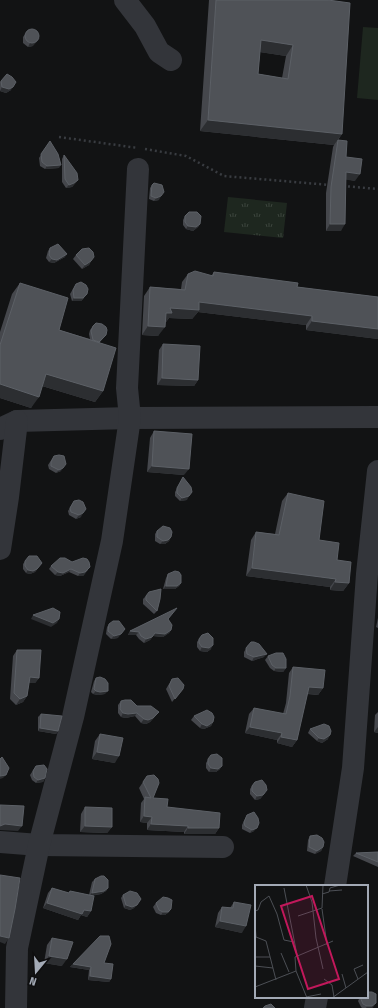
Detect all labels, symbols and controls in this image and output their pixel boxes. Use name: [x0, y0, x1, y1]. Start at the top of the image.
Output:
inset map: [255, 885, 368, 998]
north arrow: [16, 952, 56, 992]
text: N: [28, 974, 38, 988]

